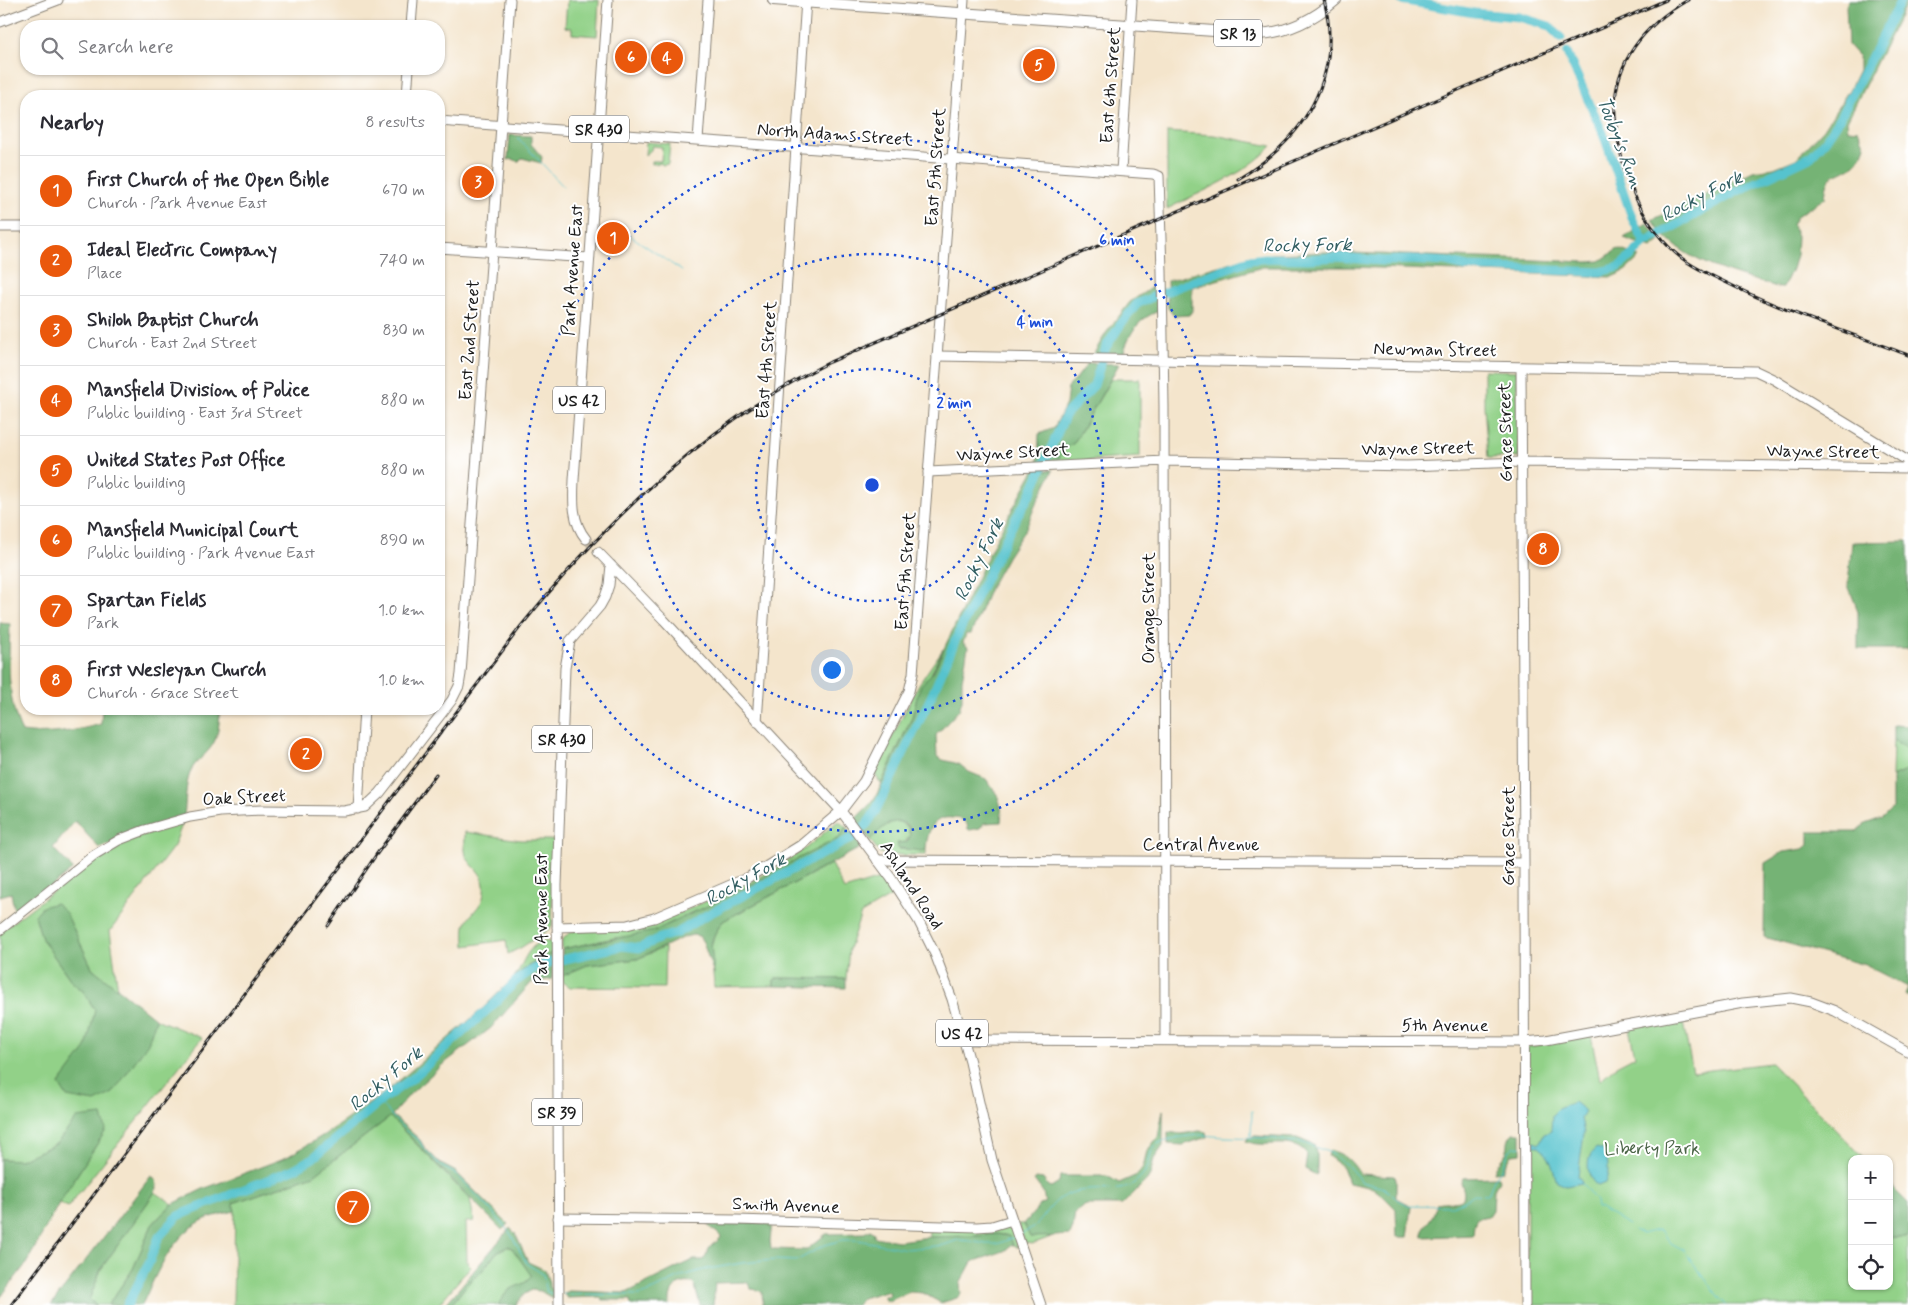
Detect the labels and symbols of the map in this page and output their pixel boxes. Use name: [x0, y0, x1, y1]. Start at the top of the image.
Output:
road number: SR 13: [1214, 19, 1262, 46]
street label: East 6th Street: [1095, 25, 1127, 144]
pin: 6: [615, 38, 647, 76]
pin: 4: [651, 39, 683, 77]
pin: 5: [1023, 46, 1055, 84]
water label: Touby's Run: [1591, 93, 1649, 192]
street label: East 5th Street: [920, 106, 952, 227]
road number: SR 430: [569, 116, 629, 142]
street label: North Adams Street: [756, 118, 914, 152]
pin: 3: [462, 163, 494, 201]
water label: Rocky Fork: [1656, 164, 1748, 228]
street label: Park Avenue East: [556, 203, 590, 337]
pin: 1: [597, 219, 629, 257]
text: 6 min: [1099, 231, 1135, 251]
water label: Rocky Fork: [1262, 232, 1353, 259]
street label: East 2nd Street: [454, 279, 486, 401]
street label: East 4th Street: [751, 300, 783, 420]
text: 4 min: [1017, 313, 1053, 333]
street label: Newman Street: [1373, 337, 1497, 363]
street label: Grace Street: [1493, 381, 1519, 482]
road number: US 42: [553, 386, 605, 414]
text: 2 min: [936, 394, 972, 414]
street label: Wayne Street: [1361, 436, 1475, 462]
street label: Wayne Street: [956, 438, 1071, 468]
street label: Wayne Street: [1766, 439, 1880, 465]
centre of rings: [863, 476, 881, 494]
street label: East 5th Street: [890, 510, 922, 631]
water label: Rocky Fork: [949, 513, 1011, 605]
pin: 8: [1527, 530, 1559, 568]
street label: Orange Street: [1137, 552, 1162, 664]
your location: [819, 657, 845, 683]
road number: SR 430: [532, 726, 592, 752]
pin: 2: [290, 735, 322, 773]
street label: Oak Street: [202, 784, 287, 812]
street label: Grace Street: [1497, 785, 1521, 886]
street label: Central Avenue: [1142, 833, 1260, 857]
street label: Ashland Road: [874, 837, 949, 934]
water label: Rocky Fork: [701, 846, 792, 912]
street label: Park Avenue East: [530, 853, 554, 985]
street label: 5th Avenue: [1401, 1014, 1489, 1038]
road number: US 42: [936, 1020, 988, 1046]
water label: Rocky Fork: [344, 1040, 429, 1117]
road number: SR 39: [532, 1098, 582, 1126]
park label: Liberty Park: [1604, 1137, 1700, 1161]
pin: 7: [337, 1188, 369, 1226]
street label: Smith Avenue: [732, 1192, 840, 1220]

